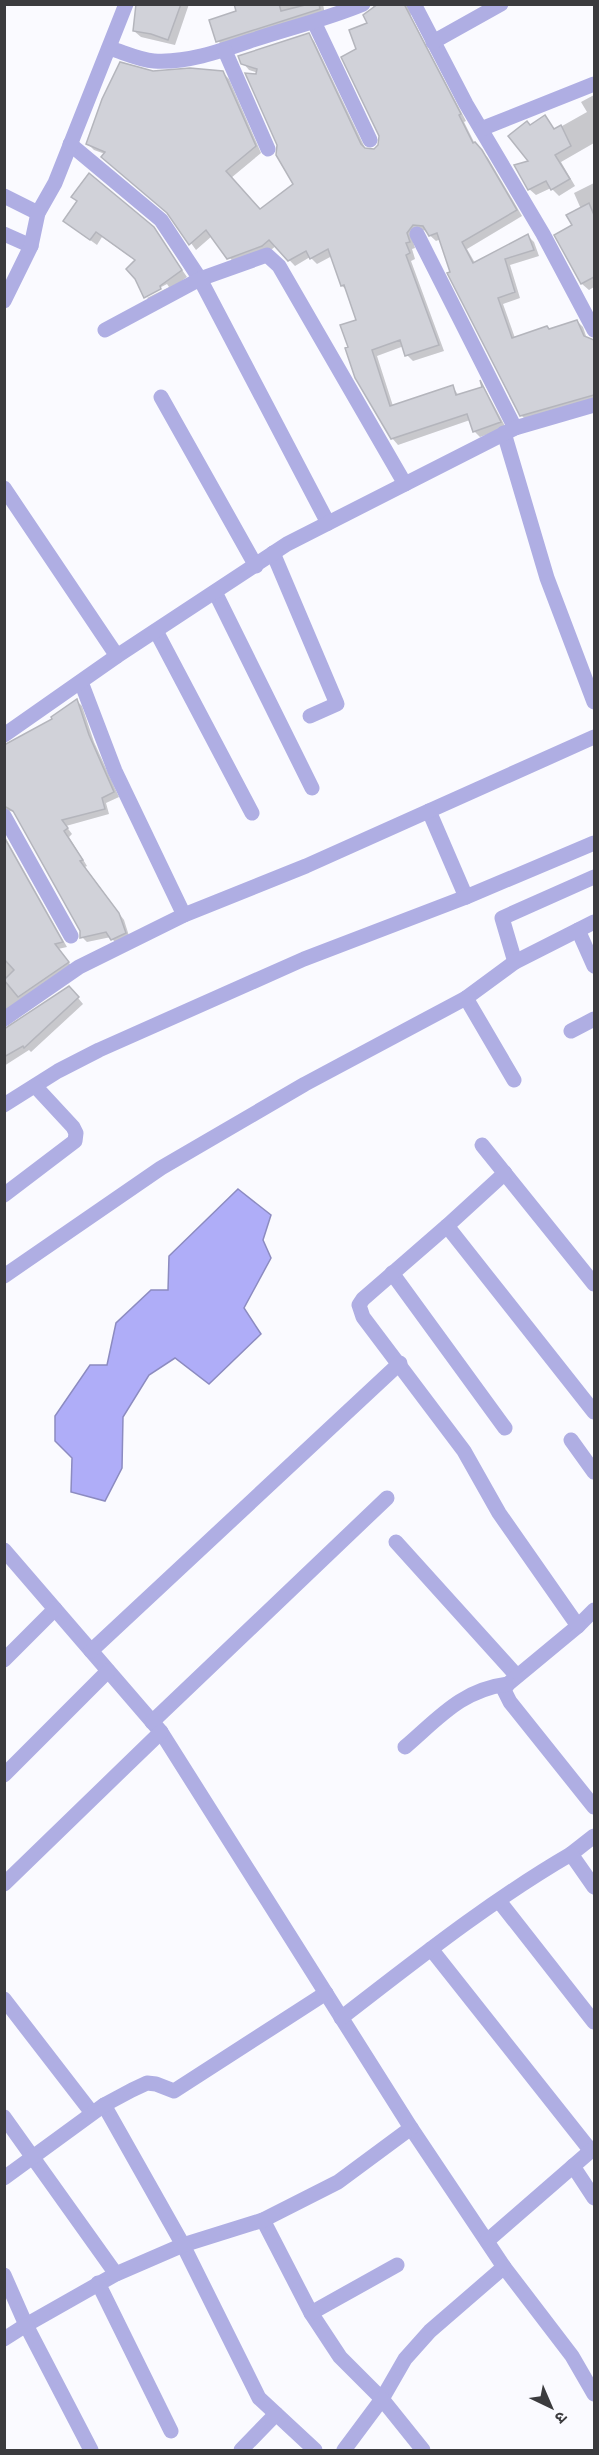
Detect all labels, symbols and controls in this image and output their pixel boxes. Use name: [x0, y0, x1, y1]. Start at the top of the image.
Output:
north arrow: [521, 2377, 581, 2437]
text: उ: [550, 2407, 570, 2427]

